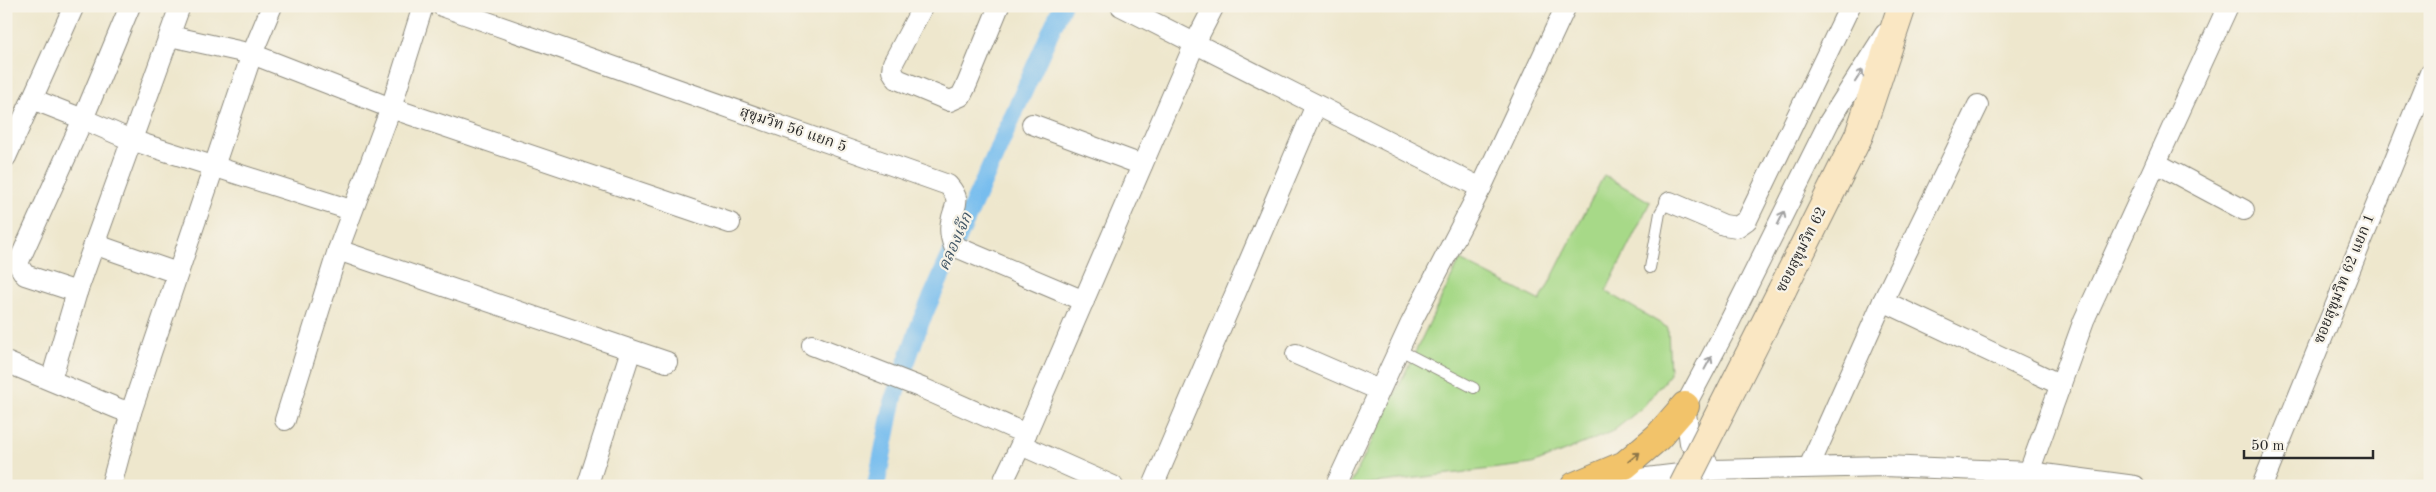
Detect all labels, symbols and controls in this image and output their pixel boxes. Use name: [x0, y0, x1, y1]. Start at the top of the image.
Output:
one-way arrow: [1854, 69, 1864, 83]
street label: สุขุมวิท 56 แยก 5: [737, 103, 849, 157]
street label: ซอยสุขุมวิท 62: [1772, 204, 1832, 296]
water label: คลองเจ๊ก: [934, 209, 976, 273]
one-way arrow: [1777, 211, 1786, 226]
street label: ซอยสุขุมวิท 62 แยก 1: [2310, 211, 2380, 347]
one-way arrow: [1704, 356, 1713, 371]
scale bar: [2244, 427, 2372, 459]
text: 50 m: [2251, 439, 2285, 454]
one-way arrow: [1627, 451, 1640, 462]

